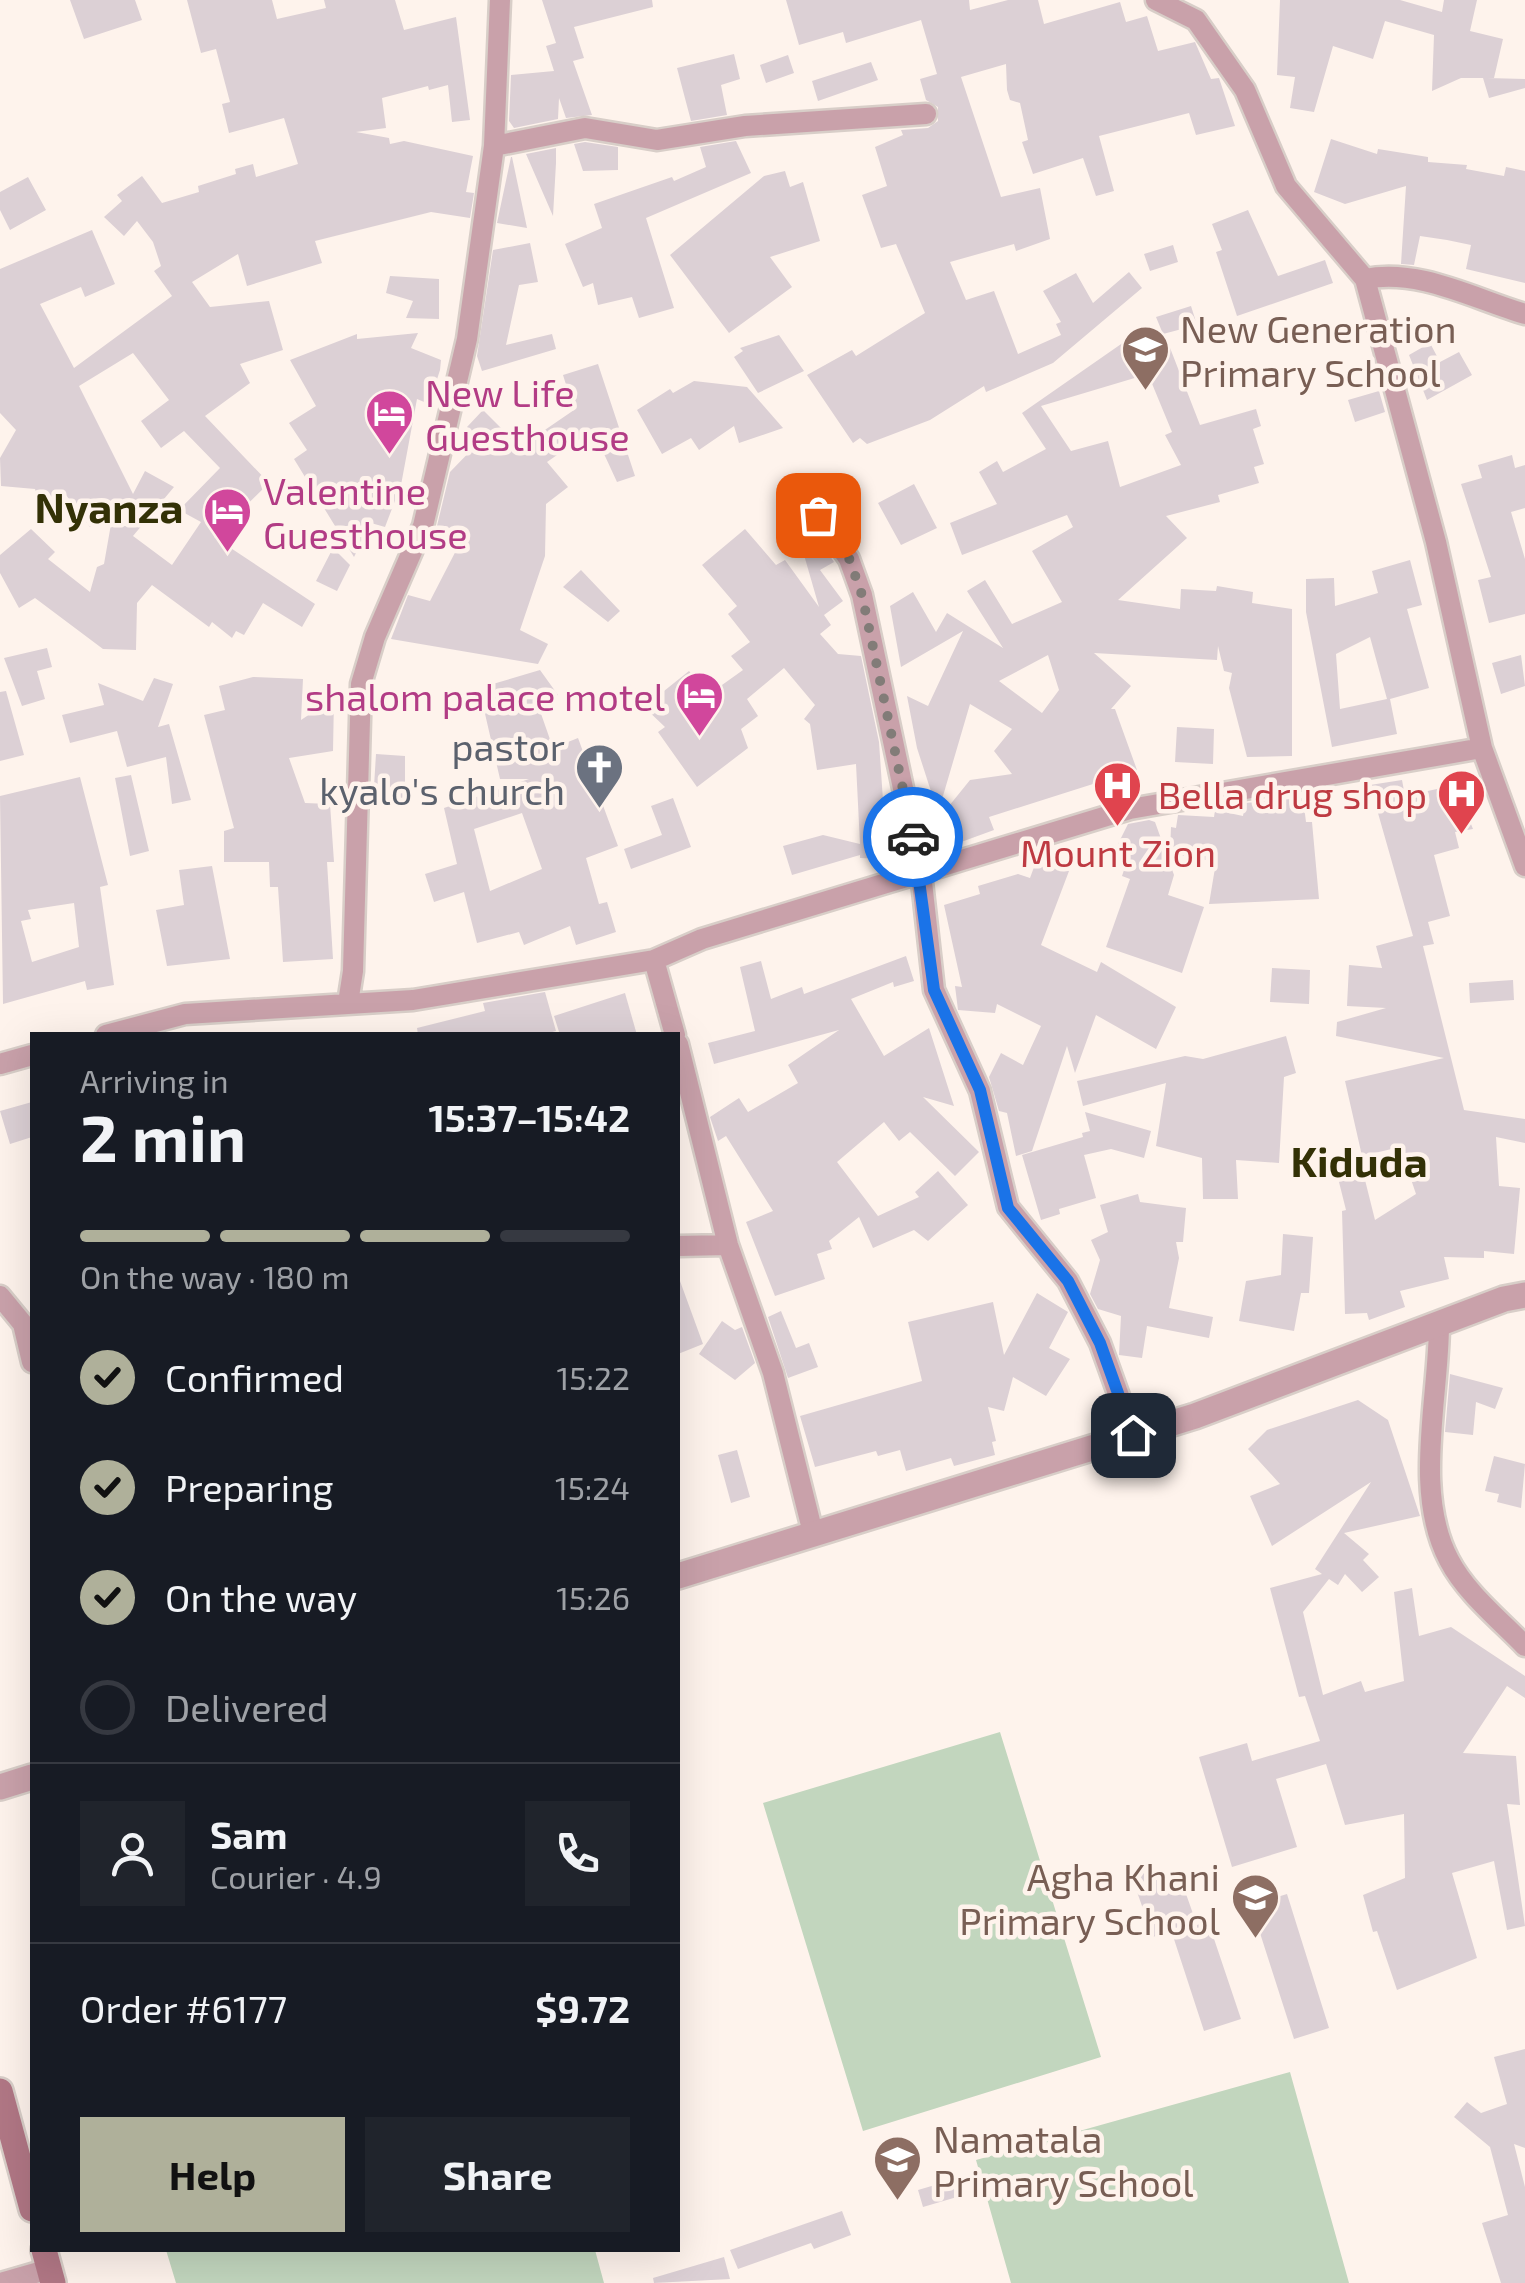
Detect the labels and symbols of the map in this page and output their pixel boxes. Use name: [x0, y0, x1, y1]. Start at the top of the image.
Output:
place label: New Generation Primary School: [1180, 305, 1457, 395]
school or university icon: New Generation Primary School: [1119, 324, 1171, 392]
place label: New Life Guesthouse: [425, 369, 630, 459]
hotel icon: New Life Guesthouse: [364, 388, 416, 456]
place label: Valentine Guesthouse: [263, 467, 468, 557]
pin: [776, 473, 861, 558]
district label: Nyanza: [35, 481, 184, 532]
hotel icon: Valentine Guesthouse: [202, 486, 254, 554]
hotel icon: shalom palace motel: [674, 670, 726, 738]
place label: shalom palace motel: [305, 673, 665, 719]
place label: pastor kyalo's church: [319, 723, 565, 813]
church icon: pastor kyalo's church: [574, 742, 626, 810]
hospital icon: Mount Zion: [1092, 760, 1144, 828]
hospital icon: Bella drug shop: [1436, 768, 1488, 836]
place label: Bella drug shop: [1158, 771, 1427, 817]
courier: [863, 787, 963, 887]
place label: Mount Zion: [1020, 829, 1216, 875]
district label: Kiduda: [1290, 1135, 1428, 1185]
pin: [1091, 1393, 1176, 1478]
place label: Agha Khani Primary School: [959, 1853, 1220, 1943]
school or university icon: Agha Khani Primary School: [1229, 1872, 1281, 1940]
place label: Namatala Primary School: [933, 2115, 1194, 2205]
school or university icon: Namatala Primary School: [872, 2134, 924, 2202]

